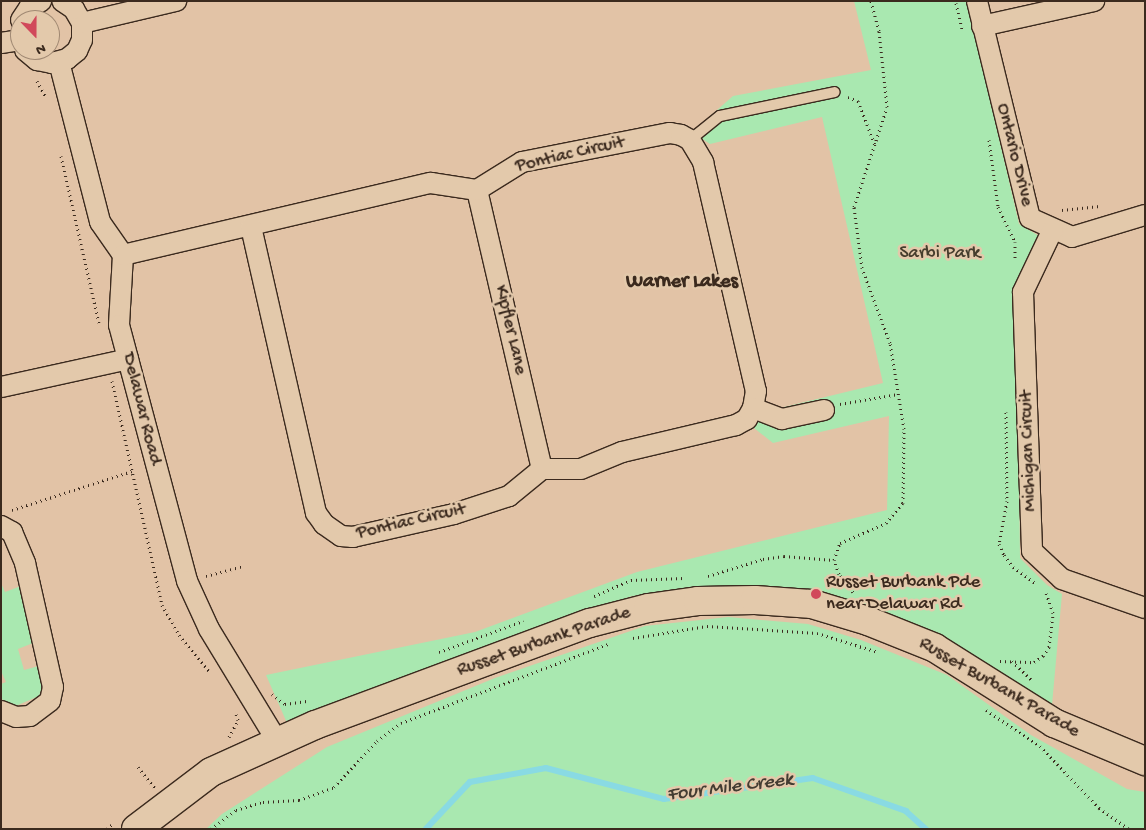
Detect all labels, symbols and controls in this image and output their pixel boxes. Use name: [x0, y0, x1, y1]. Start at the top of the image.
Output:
north arrow: [10, 10, 60, 60]
text: N: [33, 39, 48, 58]
street label: Ontario Drive: [990, 101, 1038, 209]
street label: Pontiac Circuit: [513, 131, 627, 179]
park label: Sarbi Park: [900, 243, 980, 265]
district label: Warner Lakes: [626, 270, 738, 294]
street label: Kipfler Lane: [489, 283, 531, 377]
street label: Delawar Road: [116, 350, 166, 468]
street label: Michigan Circuit: [1015, 390, 1043, 512]
street label: Pontiac Circuit: [354, 498, 468, 546]
place label: Russet Burbank Pde near Delawar Rd: [826, 572, 980, 616]
marker: Russet Burbank Pde near Delawar Rd: [810, 588, 822, 600]
street label: Russet Burbank Parade: [454, 602, 634, 682]
street label: Russet Burbank Parade: [914, 633, 1084, 743]
water label: Four Mile Creek: [666, 768, 794, 808]

